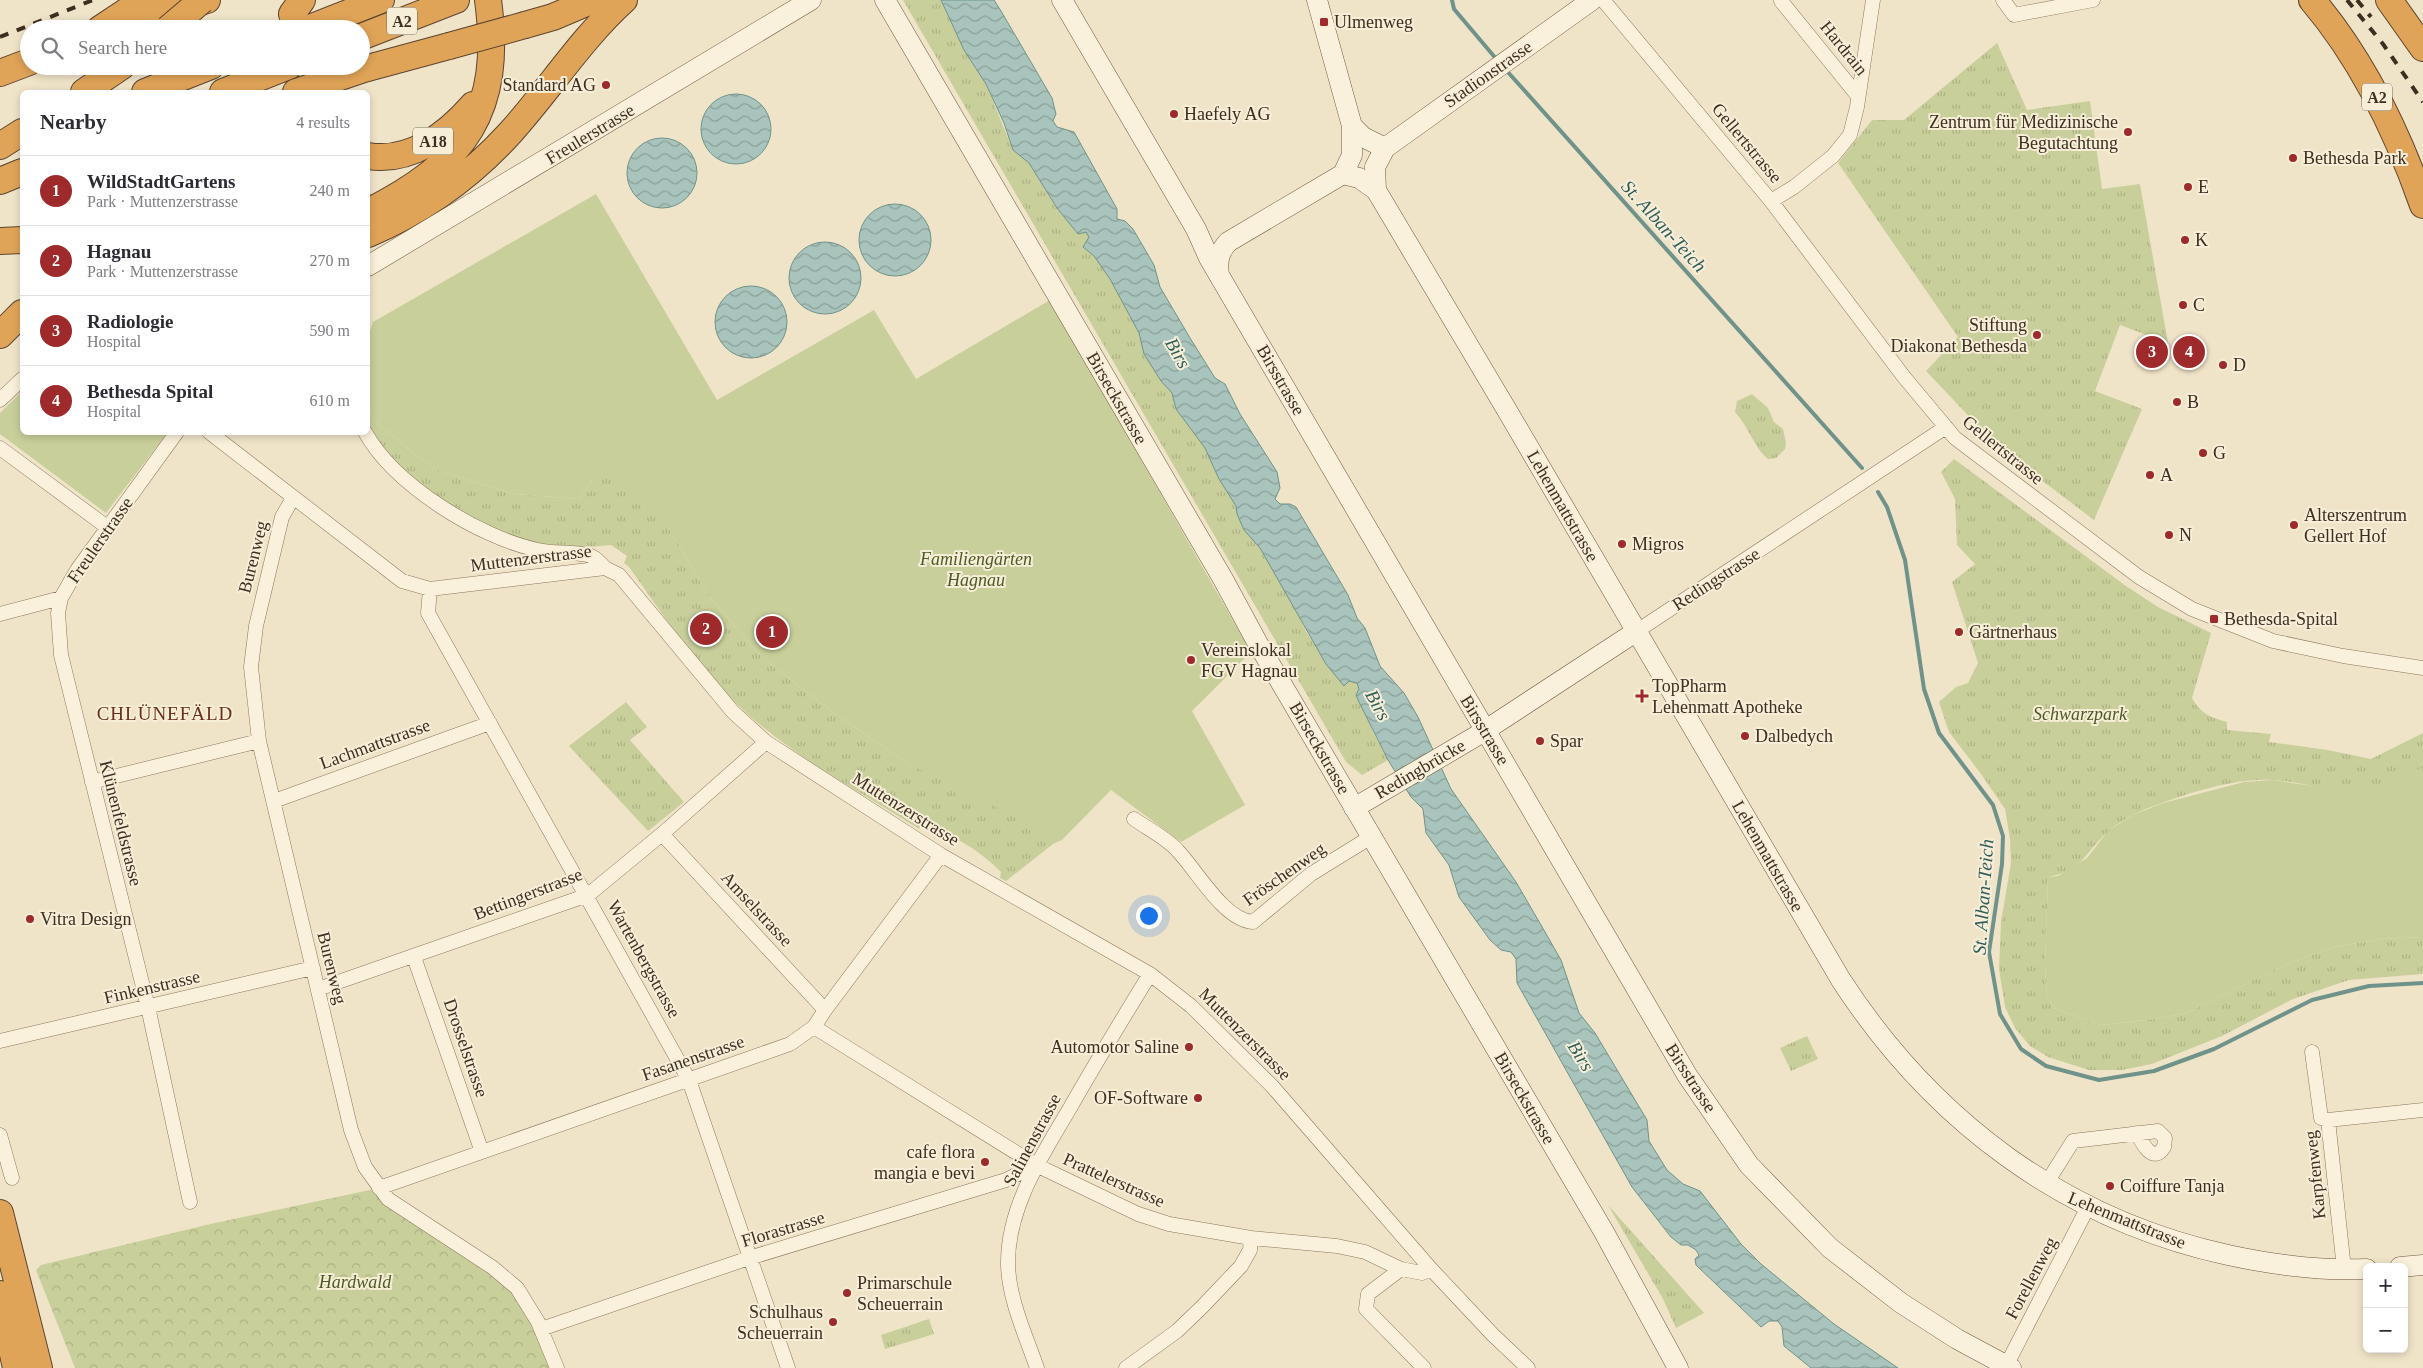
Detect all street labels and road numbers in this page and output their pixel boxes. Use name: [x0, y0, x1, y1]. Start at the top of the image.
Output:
road number: A2: [387, 8, 417, 34]
street label: Hardrain: [1816, 17, 1872, 79]
street label: Stadionstrasse: [1440, 36, 1536, 112]
road number: A2: [2362, 84, 2392, 110]
street label: Gellertstrasse: [1708, 99, 1786, 187]
street label: Freulerstrasse: [542, 100, 638, 168]
road number: A18: [413, 128, 453, 154]
street label: Birsstrasse: [1253, 341, 1309, 419]
street label: Birseckstrasse: [1083, 348, 1151, 448]
street label: Gellertstrasse: [1959, 411, 2047, 489]
street label: Lehenmattstrasse: [1523, 447, 1603, 565]
street label: Freulerstrasse: [63, 493, 137, 587]
street label: Burenweg: [234, 519, 272, 595]
street label: Muttenzerstrasse: [469, 541, 593, 575]
street label: Redingstrasse: [1669, 543, 1763, 615]
street label: Birsstrasse: [1456, 691, 1514, 769]
street label: Birseckstrasse: [1286, 698, 1354, 798]
street label: Lachmattstrasse: [317, 715, 433, 773]
street label: Redingbrücke: [1371, 735, 1469, 803]
street label: Klünenfeldstrasse: [96, 758, 146, 888]
street label: Muttenzerstrasse: [849, 768, 963, 850]
street label: Lehenmattstrasse: [1728, 797, 1808, 915]
street label: Fröschenweg: [1239, 838, 1329, 910]
street label: Bettingerstrasse: [471, 864, 585, 924]
street label: Amselstrasse: [717, 867, 797, 951]
street label: Wartenbergstrasse: [603, 897, 685, 1021]
street label: Burenweg: [313, 930, 351, 1006]
street label: Finkenstrasse: [102, 966, 202, 1008]
street label: Muttenzerstrasse: [1195, 984, 1295, 1084]
street label: Drosselstrasse: [440, 996, 492, 1100]
street label: Fasanenstrasse: [639, 1031, 747, 1085]
street label: Birsstrasse: [1661, 1040, 1721, 1116]
street label: Birseckstrasse: [1491, 1048, 1559, 1148]
street label: Salinenstrasse: [999, 1090, 1065, 1190]
street label: Karpfenweg: [2300, 1130, 2330, 1220]
street label: Prattelerstrasse: [1060, 1149, 1168, 1211]
street label: Lehenmattstrasse: [2065, 1187, 2189, 1253]
street label: Florastrasse: [739, 1207, 827, 1251]
street label: Forellenweg: [2001, 1234, 2061, 1322]

